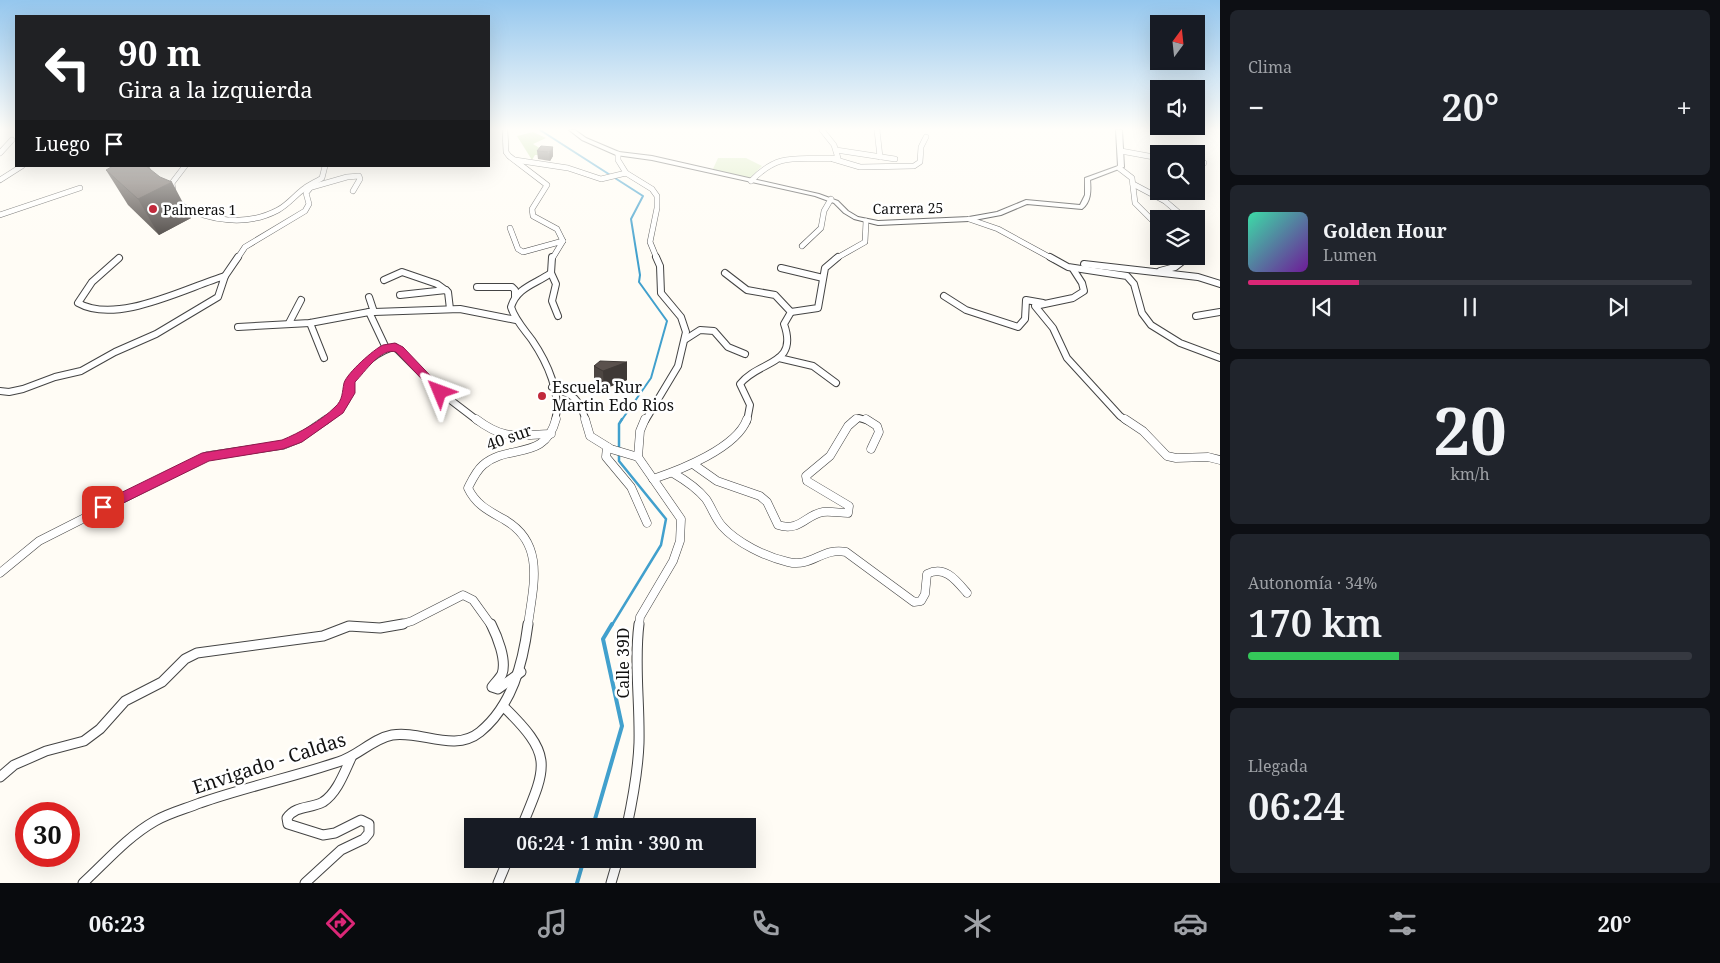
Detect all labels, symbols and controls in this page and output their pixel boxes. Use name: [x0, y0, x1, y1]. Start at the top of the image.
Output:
north arrow: [1150, 15, 1205, 70]
map controls: [1150, 15, 1205, 265]
text: 90 m: [118, 29, 201, 76]
icon: left: [35, 35, 100, 100]
text: Clima: [1248, 56, 1292, 78]
text: Gira a la izquierda: [118, 74, 313, 104]
button: sound: [1150, 80, 1205, 135]
text: 20°: [1441, 80, 1499, 132]
text: −: [1248, 88, 1264, 126]
text: +: [1676, 88, 1692, 126]
icon: arrive: [100, 130, 128, 158]
text: Luego: [35, 131, 90, 157]
button: search: [1150, 145, 1205, 200]
street label: Carrera 25: [873, 198, 943, 218]
place label: Palmeras 1: [163, 200, 236, 219]
marker: Palmeras 1: [147, 203, 159, 215]
button: layers: [1150, 210, 1205, 265]
text: Golden Hour: [1323, 218, 1447, 244]
text: Lumen: [1323, 244, 1377, 266]
icon: previous: [1308, 293, 1336, 321]
icon: pause: [1456, 293, 1484, 321]
icon: next: [1604, 293, 1632, 321]
position arrow: [413, 365, 465, 417]
place label: Escuela Rur Martin Edo Rios: [552, 376, 674, 416]
text: 20: [1433, 386, 1507, 474]
marker: Escuela Rur Martin Edo Rios: [536, 390, 548, 402]
street label: 40 sur: [483, 418, 535, 455]
text: km/h: [1450, 463, 1490, 485]
pin: [82, 486, 124, 528]
icon: arrive: [89, 493, 117, 521]
text: Autonomía · 34%: [1248, 572, 1377, 594]
text: 170 km: [1248, 596, 1382, 648]
street label: Calle 39D: [612, 628, 634, 699]
street label: Envigado - Caldas: [189, 726, 349, 800]
text: Llegada: [1248, 755, 1308, 777]
text: 06:24: [1248, 779, 1345, 831]
speed limit sign: 30: [15, 802, 80, 867]
text: 06:24 · 1 min · 390 m: [516, 830, 704, 856]
icon: directions: [323, 906, 358, 941]
icon: music: [535, 906, 570, 941]
icon: phone: [748, 906, 783, 941]
icon: climate: [960, 906, 995, 941]
icon: car: [1173, 906, 1208, 941]
icon: filters: [1385, 906, 1420, 941]
text: 06:23: [89, 908, 145, 938]
text: 20°: [1598, 908, 1631, 938]

